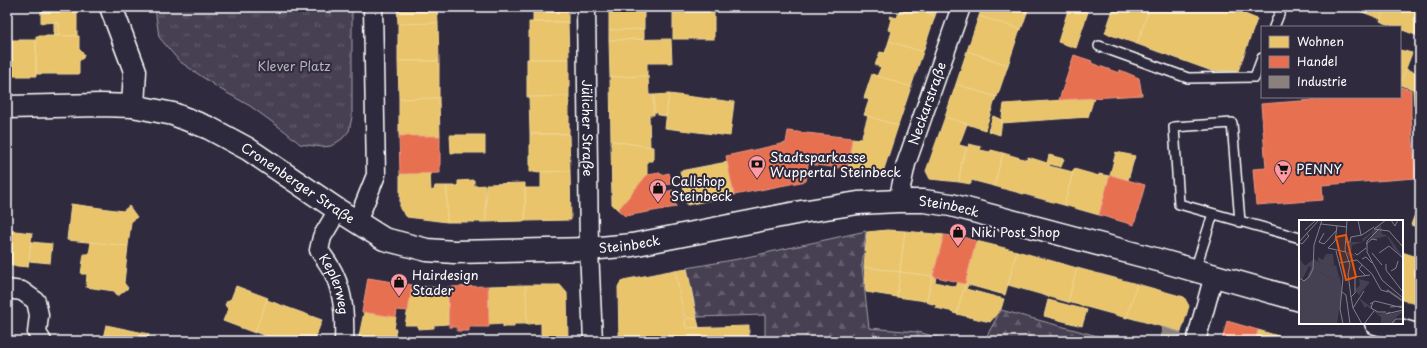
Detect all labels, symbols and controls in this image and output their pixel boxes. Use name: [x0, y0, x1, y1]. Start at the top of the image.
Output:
legend: [1261, 26, 1401, 98]
text: Wohnen: [1297, 32, 1344, 50]
text: Handel: [1297, 52, 1337, 70]
park label: Klever Platz: [258, 56, 330, 75]
street label: Neckarstraße: [903, 59, 950, 147]
text: Industrie: [1297, 72, 1347, 90]
street label: Jülicher Straße: [578, 80, 598, 177]
street label: Cronenberger Straße: [238, 137, 359, 227]
place label: Stadtsparkasse Wuppertal Steinbeck: [770, 147, 901, 181]
bank icon: Stadtsparkasse Wuppertal Steinbeck: [747, 154, 767, 179]
supermarket icon: PENNY: [1273, 159, 1293, 184]
place label: PENNY: [1296, 159, 1342, 178]
place label: Callshop Steinbeck: [671, 171, 733, 205]
shop icon: Callshop Steinbeck: [648, 178, 668, 203]
street label: Steinbeck: [919, 191, 982, 221]
inset map: [1299, 220, 1403, 324]
shop icon: Niki Post Shop: [948, 222, 968, 247]
place label: Niki Post Shop: [971, 222, 1060, 241]
street label: Steinbeck: [598, 230, 662, 257]
street label: Keplerweg: [315, 250, 354, 315]
place label: Hairdesign Stader: [412, 265, 479, 299]
shop icon: Hairdesign Stader: [389, 272, 409, 297]

